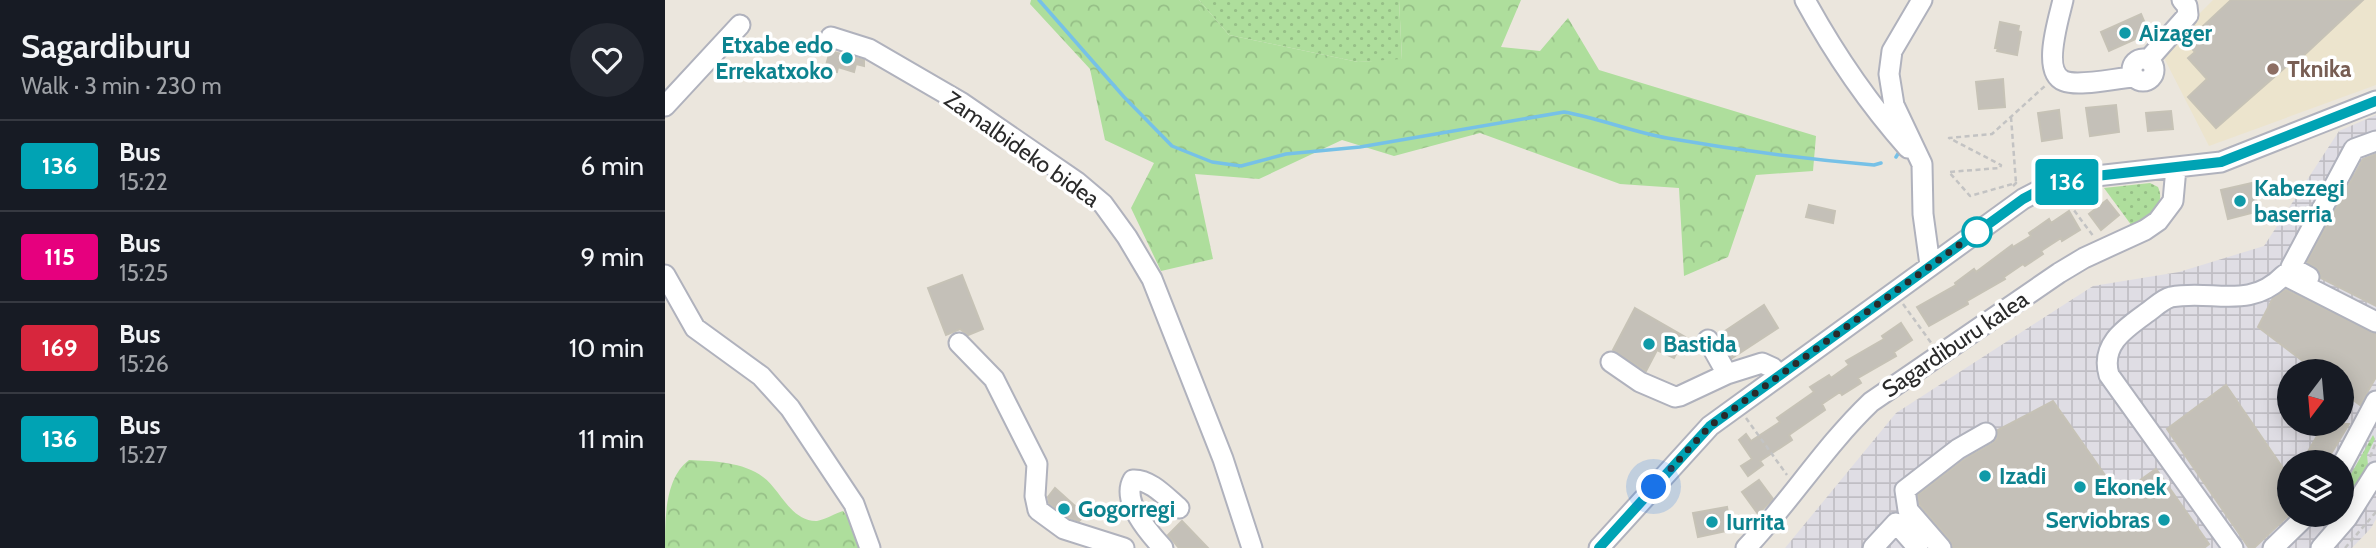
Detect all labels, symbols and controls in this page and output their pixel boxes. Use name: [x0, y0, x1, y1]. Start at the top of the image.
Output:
place label: Aizager: [2139, 19, 2212, 47]
button: heart: [570, 23, 644, 97]
marker: Aizager: [2117, 25, 2133, 41]
text: Sagardiburu: [21, 26, 191, 66]
place label: Etxabe edo Errekatxoko: [715, 31, 833, 85]
marker: Etxabe edo Errekatxoko: [839, 50, 855, 66]
place label: Tknika: [2287, 55, 2352, 83]
marker: Tknika: [2265, 61, 2281, 77]
text: Walk · 3 min · 230 m: [21, 72, 222, 100]
street label: Zamalbideko bidea: [939, 85, 1105, 213]
text: Bus: [119, 136, 160, 168]
text: 6 min: [581, 150, 644, 182]
text: 136: [42, 151, 77, 180]
line badge: 136: [2027, 159, 2107, 205]
text: 136: [2049, 167, 2085, 196]
text: 15:22: [119, 168, 168, 196]
place label: Kabezegi baserria: [2254, 174, 2345, 228]
marker: Kabezegi baserria: [2232, 193, 2248, 209]
unlabelled marker: [1962, 217, 1992, 247]
text: Bus: [119, 227, 160, 259]
text: 9 min: [581, 241, 644, 273]
text: 115: [44, 242, 75, 271]
text: 15:25: [119, 259, 168, 287]
street label: Sagardiburu kalea: [1877, 285, 2033, 403]
text: Bus: [119, 318, 160, 350]
place label: Bastida: [1663, 330, 1737, 358]
text: 10 min: [569, 332, 644, 364]
text: 169: [42, 333, 77, 362]
marker: Bastida: [1641, 336, 1657, 352]
text: 15:26: [119, 350, 169, 378]
north arrow: [2277, 359, 2354, 436]
map controls: [2277, 359, 2354, 527]
text: Bus: [119, 409, 160, 441]
text: 11 min: [578, 423, 644, 455]
text: 136: [42, 424, 77, 453]
text: 15:27: [119, 441, 167, 469]
button: layers: [2277, 450, 2354, 527]
place label: Izadi: [1999, 462, 2046, 490]
marker: Izadi: [1977, 468, 1993, 484]
your location: [1636, 469, 1671, 504]
place label: Ekonek: [2094, 473, 2167, 501]
marker: Ekonek: [2072, 479, 2088, 495]
place label: Gogorregi: [1078, 495, 1175, 523]
marker: Gogorregi: [1056, 501, 1072, 517]
place label: Serviobras: [2045, 506, 2150, 534]
place label: Iurrita: [1726, 508, 1786, 536]
marker: Serviobras: [2156, 512, 2172, 528]
marker: Iurrita: [1704, 514, 1720, 530]

